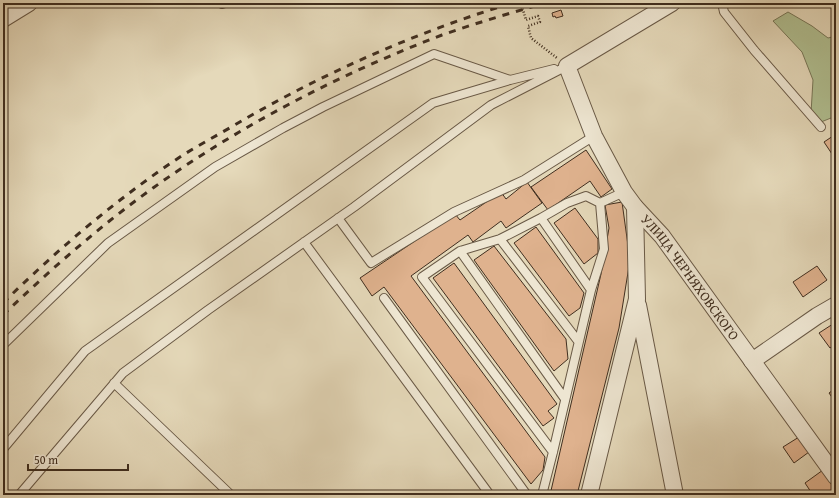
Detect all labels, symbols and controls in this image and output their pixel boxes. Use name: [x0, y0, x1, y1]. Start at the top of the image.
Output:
street label: УЛИЦА ЧЕРНЯХОВСКОГО: [636, 209, 744, 344]
scale bar: [28, 446, 128, 472]
text: 50 m: [34, 451, 58, 468]

